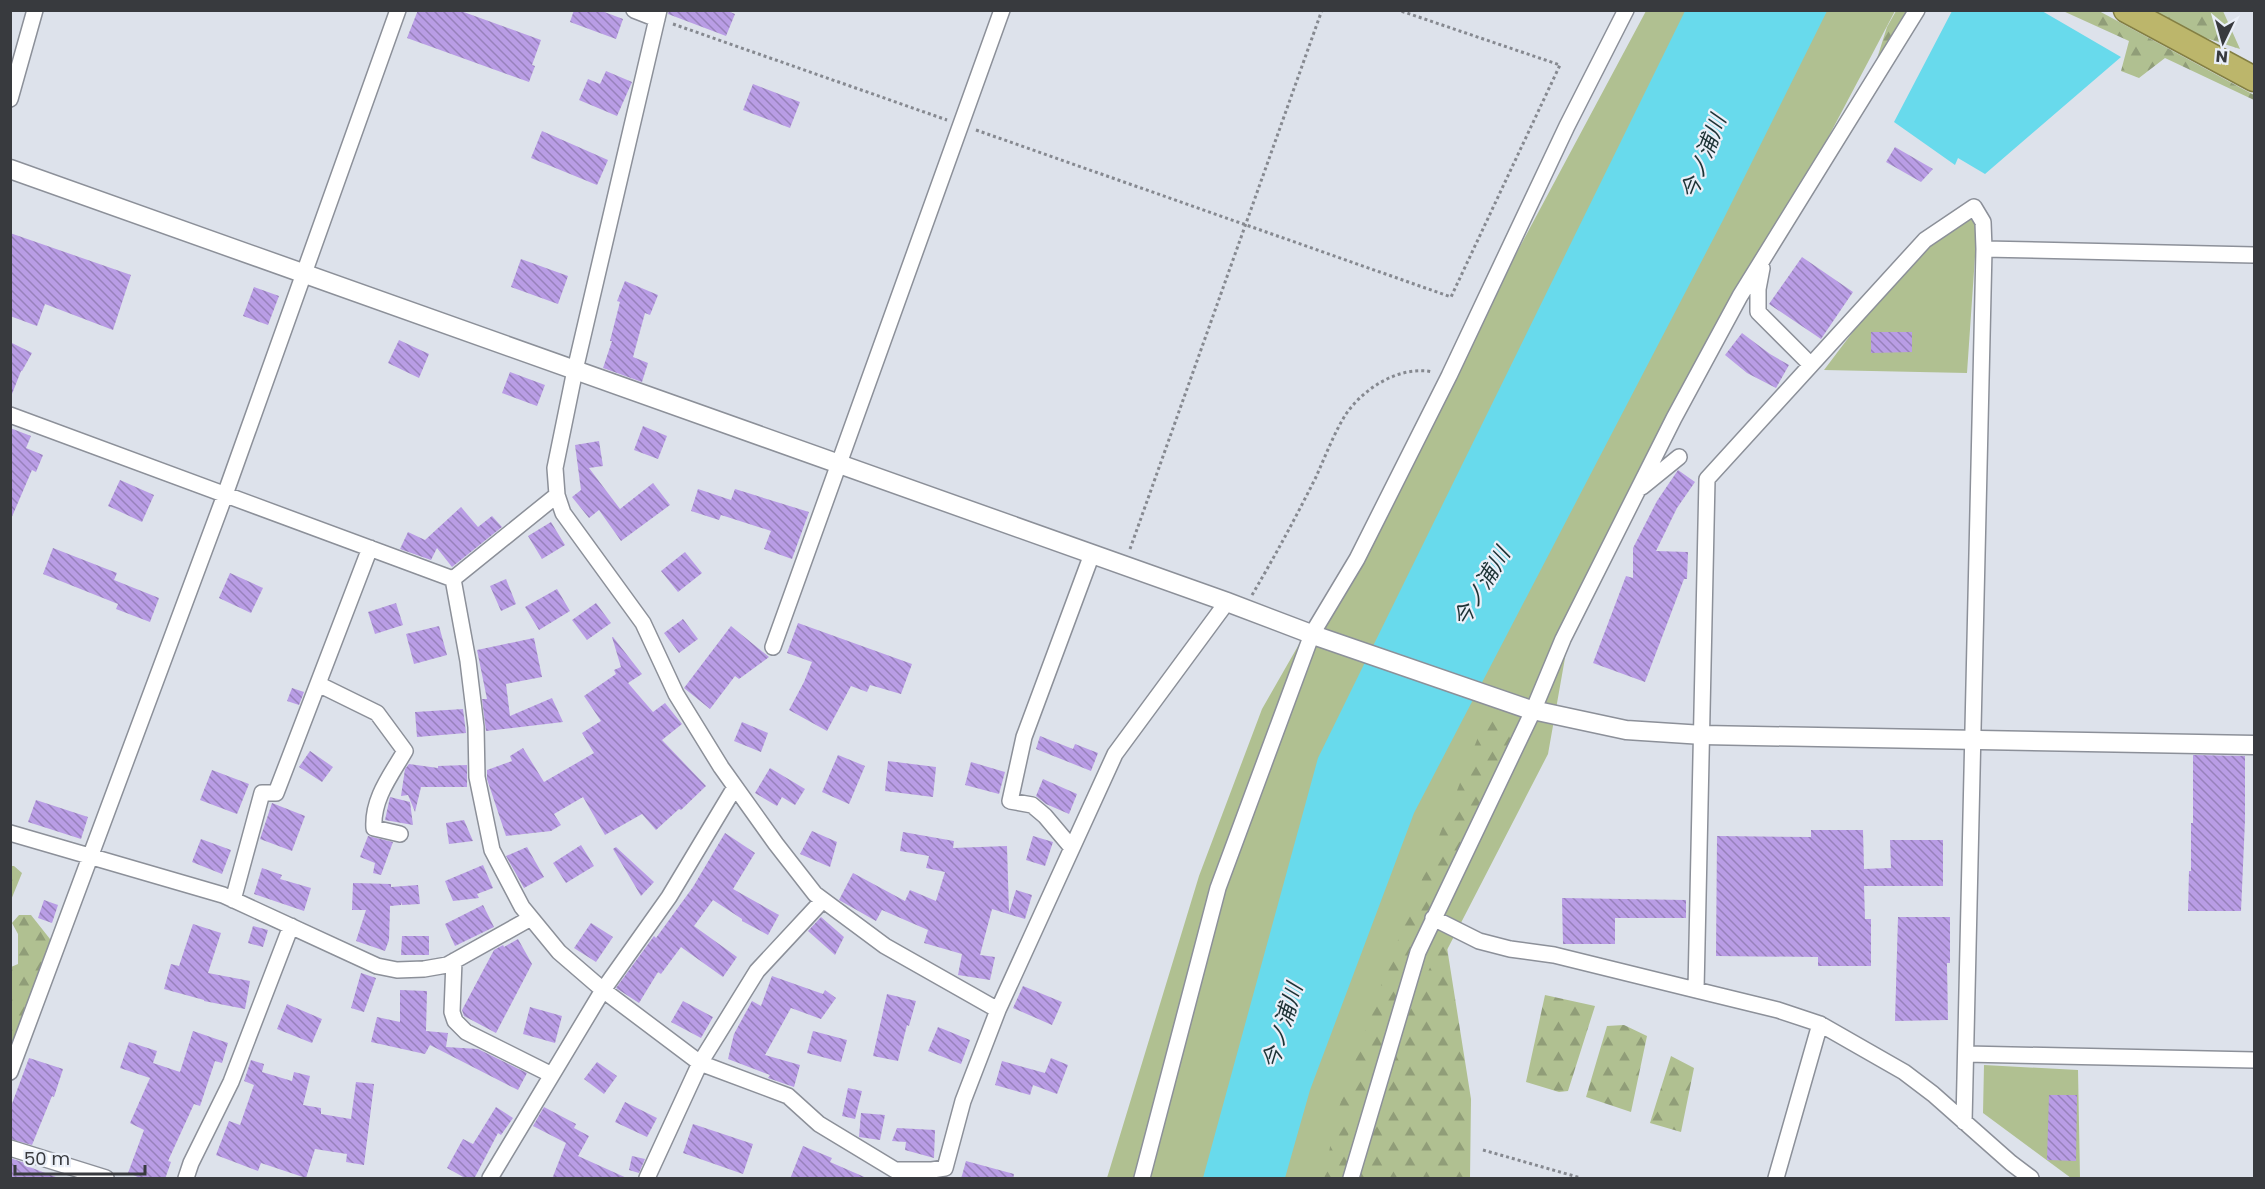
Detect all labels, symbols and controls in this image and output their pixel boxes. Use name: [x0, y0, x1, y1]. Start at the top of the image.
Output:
north arrow: [2193, 12, 2253, 72]
text: N: [2215, 44, 2229, 68]
water label: 今ノ浦川: [1673, 109, 1734, 204]
water label: 今ノ浦川: [1445, 540, 1518, 633]
water label: 今ノ浦川: [1255, 978, 1311, 1073]
scale bar: [15, 1138, 146, 1176]
text: 50 m: [24, 1146, 70, 1171]

